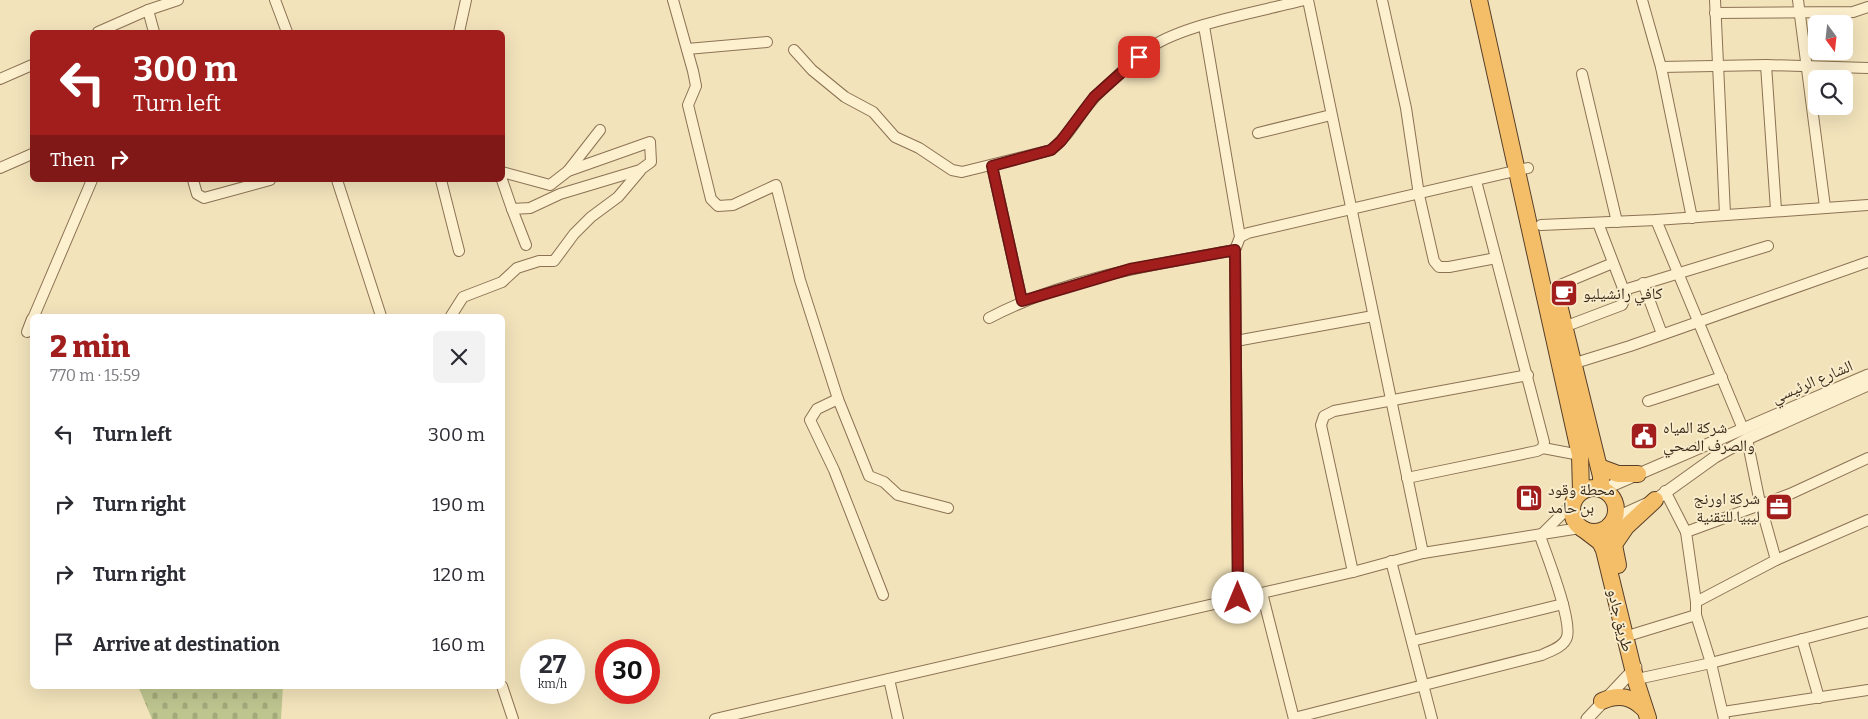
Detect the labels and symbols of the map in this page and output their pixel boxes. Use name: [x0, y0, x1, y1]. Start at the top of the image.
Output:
north arrow: [1808, 15, 1852, 60]
pin: [1118, 36, 1160, 78]
cafe icon: كافي رانشيليو: [1549, 278, 1579, 308]
place label: كافي رانشيليو: [1583, 284, 1663, 306]
street label: الشارع الرئيسي: [1769, 356, 1857, 410]
place label: شركة المياه والصرف الصحي: [1663, 418, 1755, 458]
public building icon: شركة المياه والصرف الصحي: [1629, 421, 1659, 451]
place label: محطة وقود بن حامد: [1548, 480, 1615, 518]
fuel station icon: محطة وقود بن حامد: [1514, 483, 1544, 513]
place label: شركة اورنج ليبيا للتقنية: [1693, 489, 1760, 526]
office icon: شركة اورنج ليبيا للتقنية: [1764, 492, 1794, 522]
position arrow: [1211, 571, 1263, 623]
street label: طريق جادو: [1603, 587, 1638, 654]
speed limit sign: 30: [595, 639, 660, 704]

